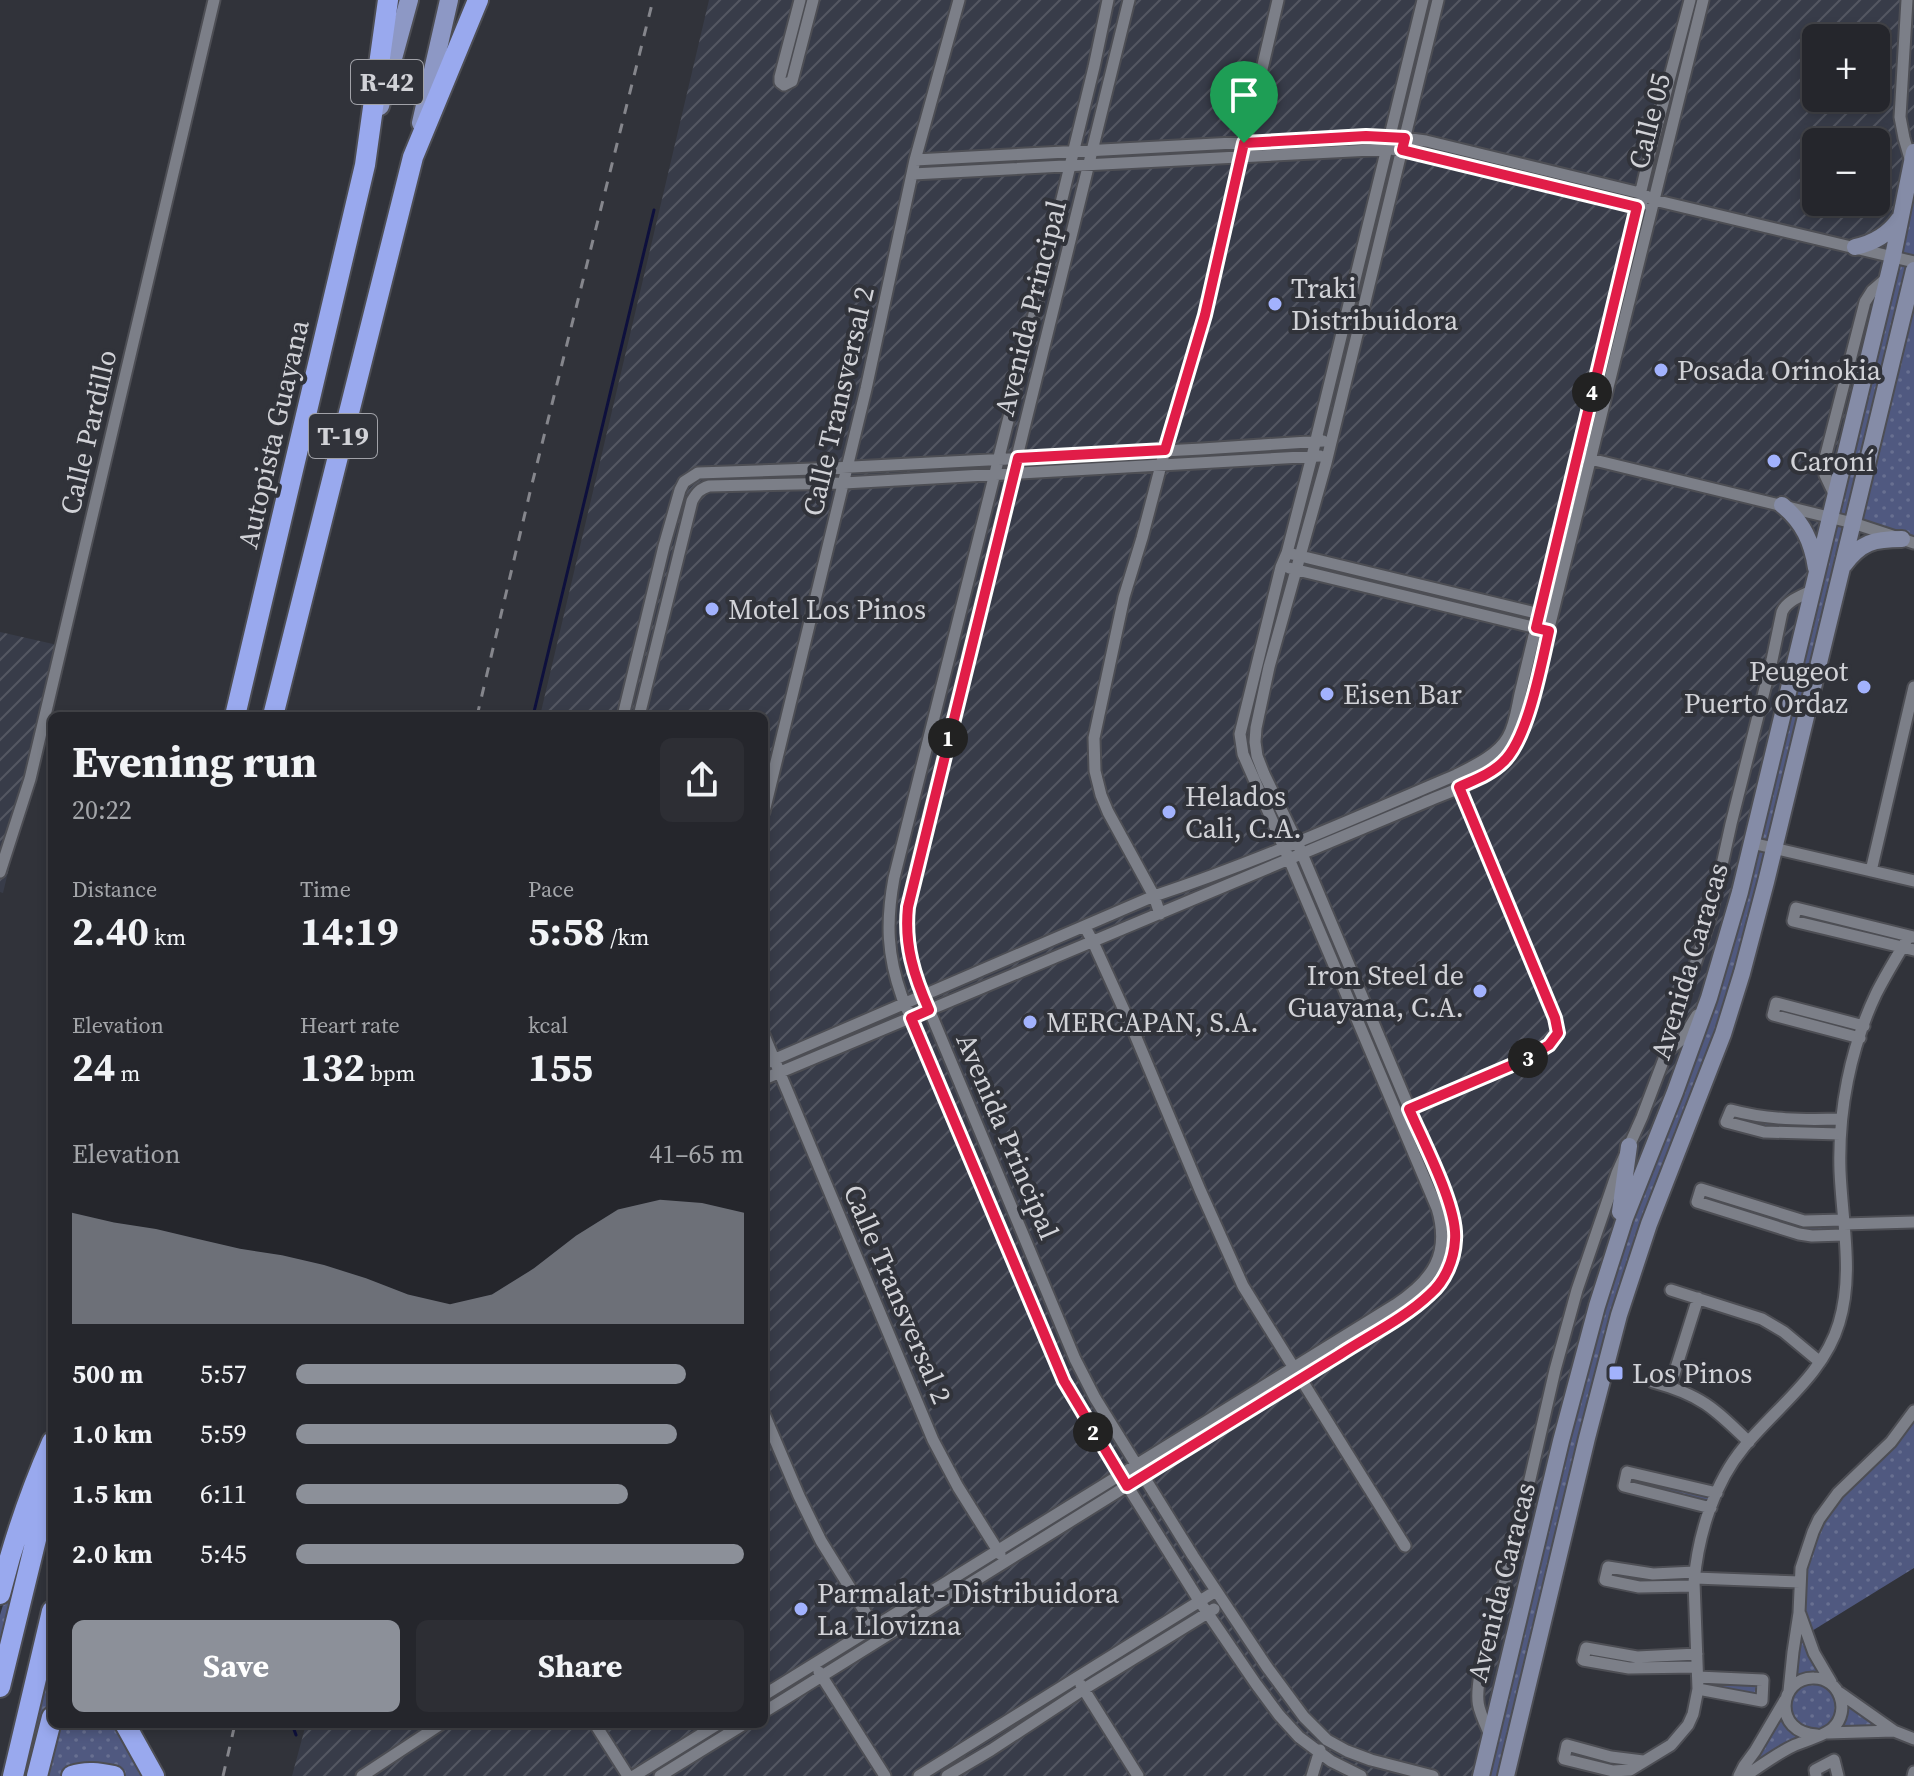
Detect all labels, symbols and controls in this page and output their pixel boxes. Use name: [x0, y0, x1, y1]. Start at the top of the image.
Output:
map controls: [1802, 24, 1890, 216]
button: +: [1802, 24, 1890, 112]
road number: R-42: [351, 60, 423, 104]
pin: [1210, 61, 1278, 143]
street label: Calle 05: [1619, 69, 1679, 173]
icon: arrive: [1222, 73, 1266, 117]
button: −: [1802, 128, 1890, 216]
street label: Avenida Principal: [985, 196, 1075, 420]
place label: Traki Distribuidora: [1291, 269, 1459, 339]
street label: Calle Transversal 2: [793, 283, 883, 519]
marker: Traki Distribuidora: [1266, 295, 1284, 313]
street label: Autopista Guayana: [228, 315, 318, 552]
street label: Calle Pardillo: [51, 346, 125, 518]
place label: Posada Orinokia: [1677, 351, 1882, 389]
marker: Posada Orinokia: [1652, 361, 1670, 379]
pin: 4: [1572, 372, 1612, 412]
text: 4: [1586, 377, 1598, 407]
road number: T-19: [309, 414, 377, 458]
place label: Caroní: [1790, 442, 1874, 480]
marker: Caroní: [1765, 452, 1783, 470]
place label: Motel Los Pinos: [728, 590, 926, 628]
marker: Motel Los Pinos: [703, 600, 721, 618]
place label: Peugeot Puerto Ordaz: [1684, 652, 1849, 722]
place label: Eisen Bar: [1343, 675, 1462, 713]
marker: Peugeot Puerto Ordaz: [1855, 678, 1873, 696]
marker: Eisen Bar: [1318, 685, 1336, 703]
pin: 1: [928, 718, 968, 758]
text: 1: [942, 723, 954, 753]
text: Evening run: [72, 731, 317, 792]
button: share: [660, 738, 744, 822]
place label: Helados Cali, C.A.: [1185, 777, 1302, 847]
text: 20:22: [72, 792, 132, 828]
marker: Helados Cali, C.A.: [1160, 803, 1178, 821]
street label: Avenida Caracas: [1641, 858, 1737, 1064]
text: Distance: [72, 874, 157, 904]
text: Time: [300, 874, 351, 904]
text: Pace: [528, 874, 574, 904]
text: 2.40: [72, 904, 149, 958]
text: 14:19: [300, 904, 399, 958]
text: 5:58: [528, 904, 605, 958]
text: km: [149, 922, 186, 952]
text: /km: [605, 922, 649, 952]
place label: Iron Steel de Guayana, C.A.: [1287, 956, 1464, 1026]
marker: Iron Steel de Guayana, C.A.: [1471, 982, 1489, 1000]
place label: MERCAPAN, S.A.: [1046, 1003, 1259, 1041]
text: Elevation: [72, 1010, 164, 1040]
text: Heart rate: [300, 1010, 400, 1040]
text: kcal: [528, 1010, 568, 1040]
marker: MERCAPAN, S.A.: [1021, 1013, 1039, 1031]
street label: Avenida Principal: [947, 1027, 1069, 1245]
pin: 3: [1508, 1038, 1548, 1078]
text: 24: [72, 1040, 115, 1094]
text: 132: [300, 1040, 365, 1094]
text: 155: [528, 1040, 593, 1094]
text: 3: [1522, 1043, 1534, 1073]
text: m: [115, 1058, 140, 1088]
text: bpm: [365, 1058, 415, 1088]
text: Elevation: [72, 1136, 181, 1172]
text: 41–65 m: [649, 1136, 744, 1172]
street label: Calle Transversal 2: [835, 1179, 961, 1409]
place label: Los Pinos: [1632, 1354, 1752, 1392]
text: 500 m: [72, 1356, 143, 1392]
text: 5:57: [200, 1356, 247, 1392]
marker: Los Pinos: [1607, 1364, 1625, 1382]
pin: 2: [1073, 1412, 1113, 1452]
text: 1.0 km: [72, 1416, 153, 1452]
text: 5:59: [200, 1416, 247, 1452]
text: 2: [1087, 1417, 1099, 1447]
text: 1.5 km: [72, 1476, 153, 1512]
text: 6:11: [200, 1476, 247, 1512]
street label: Avenida Caracas: [1458, 1478, 1544, 1686]
text: 2.0 km: [72, 1536, 153, 1572]
text: 5:45: [200, 1536, 247, 1572]
place label: Parmalat - Distribuidora La Llovizna: [817, 1574, 1120, 1644]
marker: Parmalat - Distribuidora La Llovizna: [792, 1600, 810, 1618]
button: Save: [72, 1620, 400, 1712]
button: Share: [416, 1620, 744, 1712]

